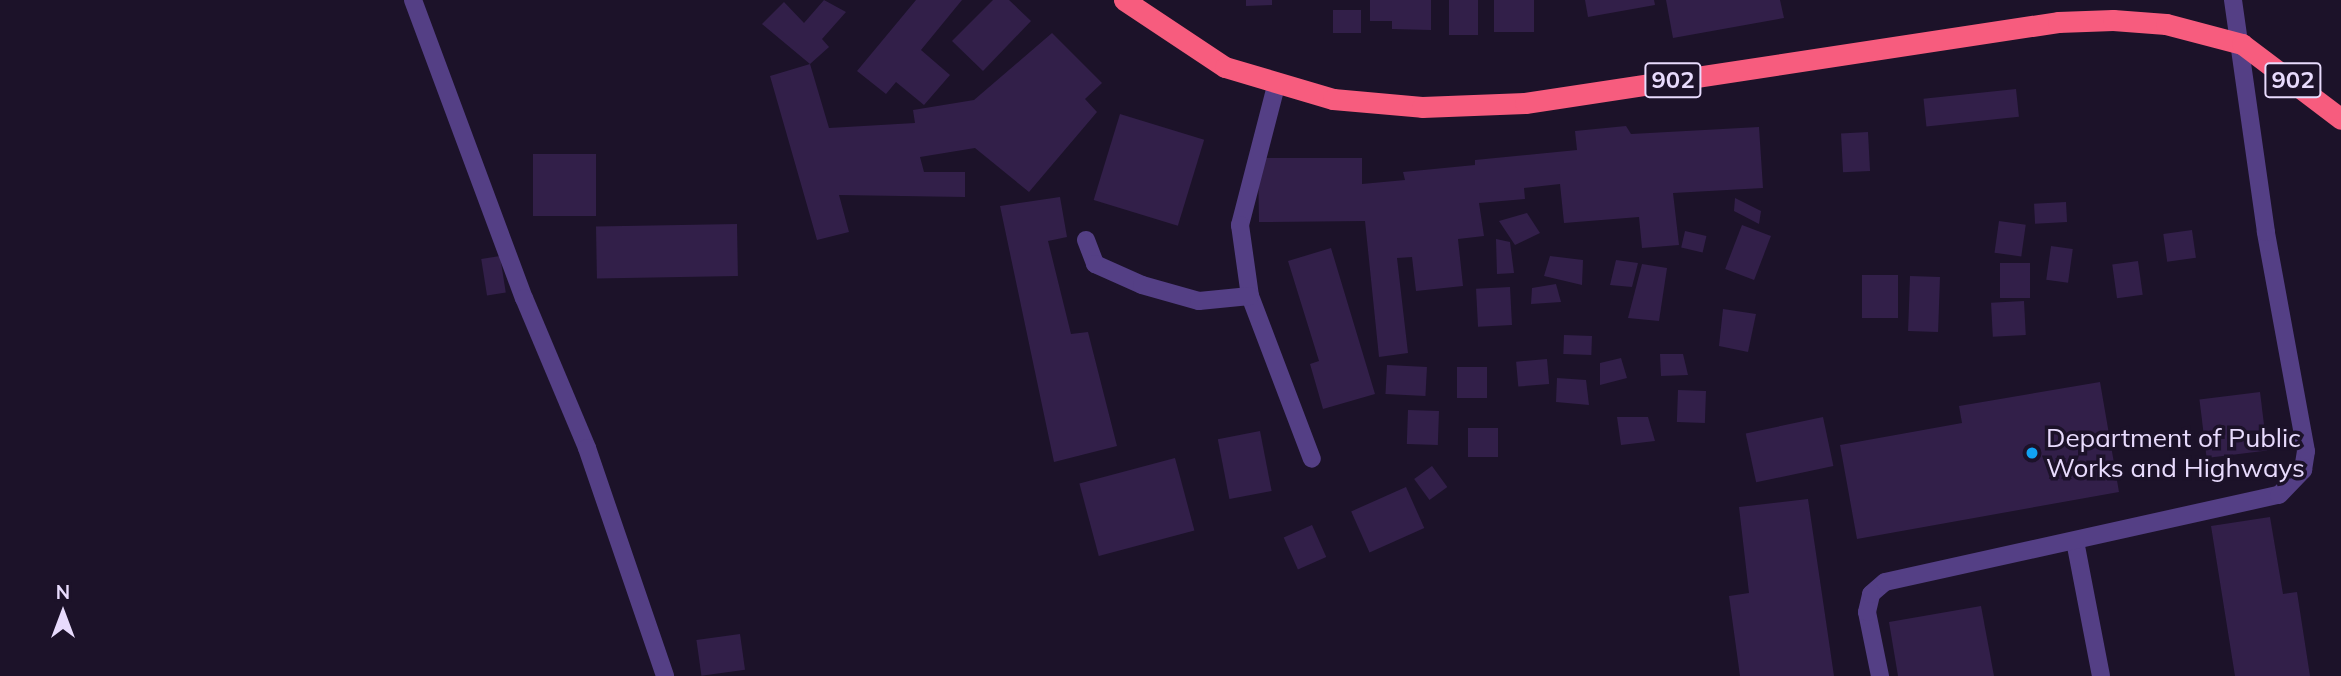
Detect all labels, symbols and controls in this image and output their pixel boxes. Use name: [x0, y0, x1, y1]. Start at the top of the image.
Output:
road number: 902: [1643, 60, 1703, 100]
road number: 902: [2263, 60, 2323, 100]
place label: Department of Public Works and Highways: [2046, 422, 2305, 484]
marker: Department of Public Works and Highways: [2024, 445, 2040, 461]
north arrow: [28, 578, 98, 648]
text: N: [56, 580, 70, 604]

